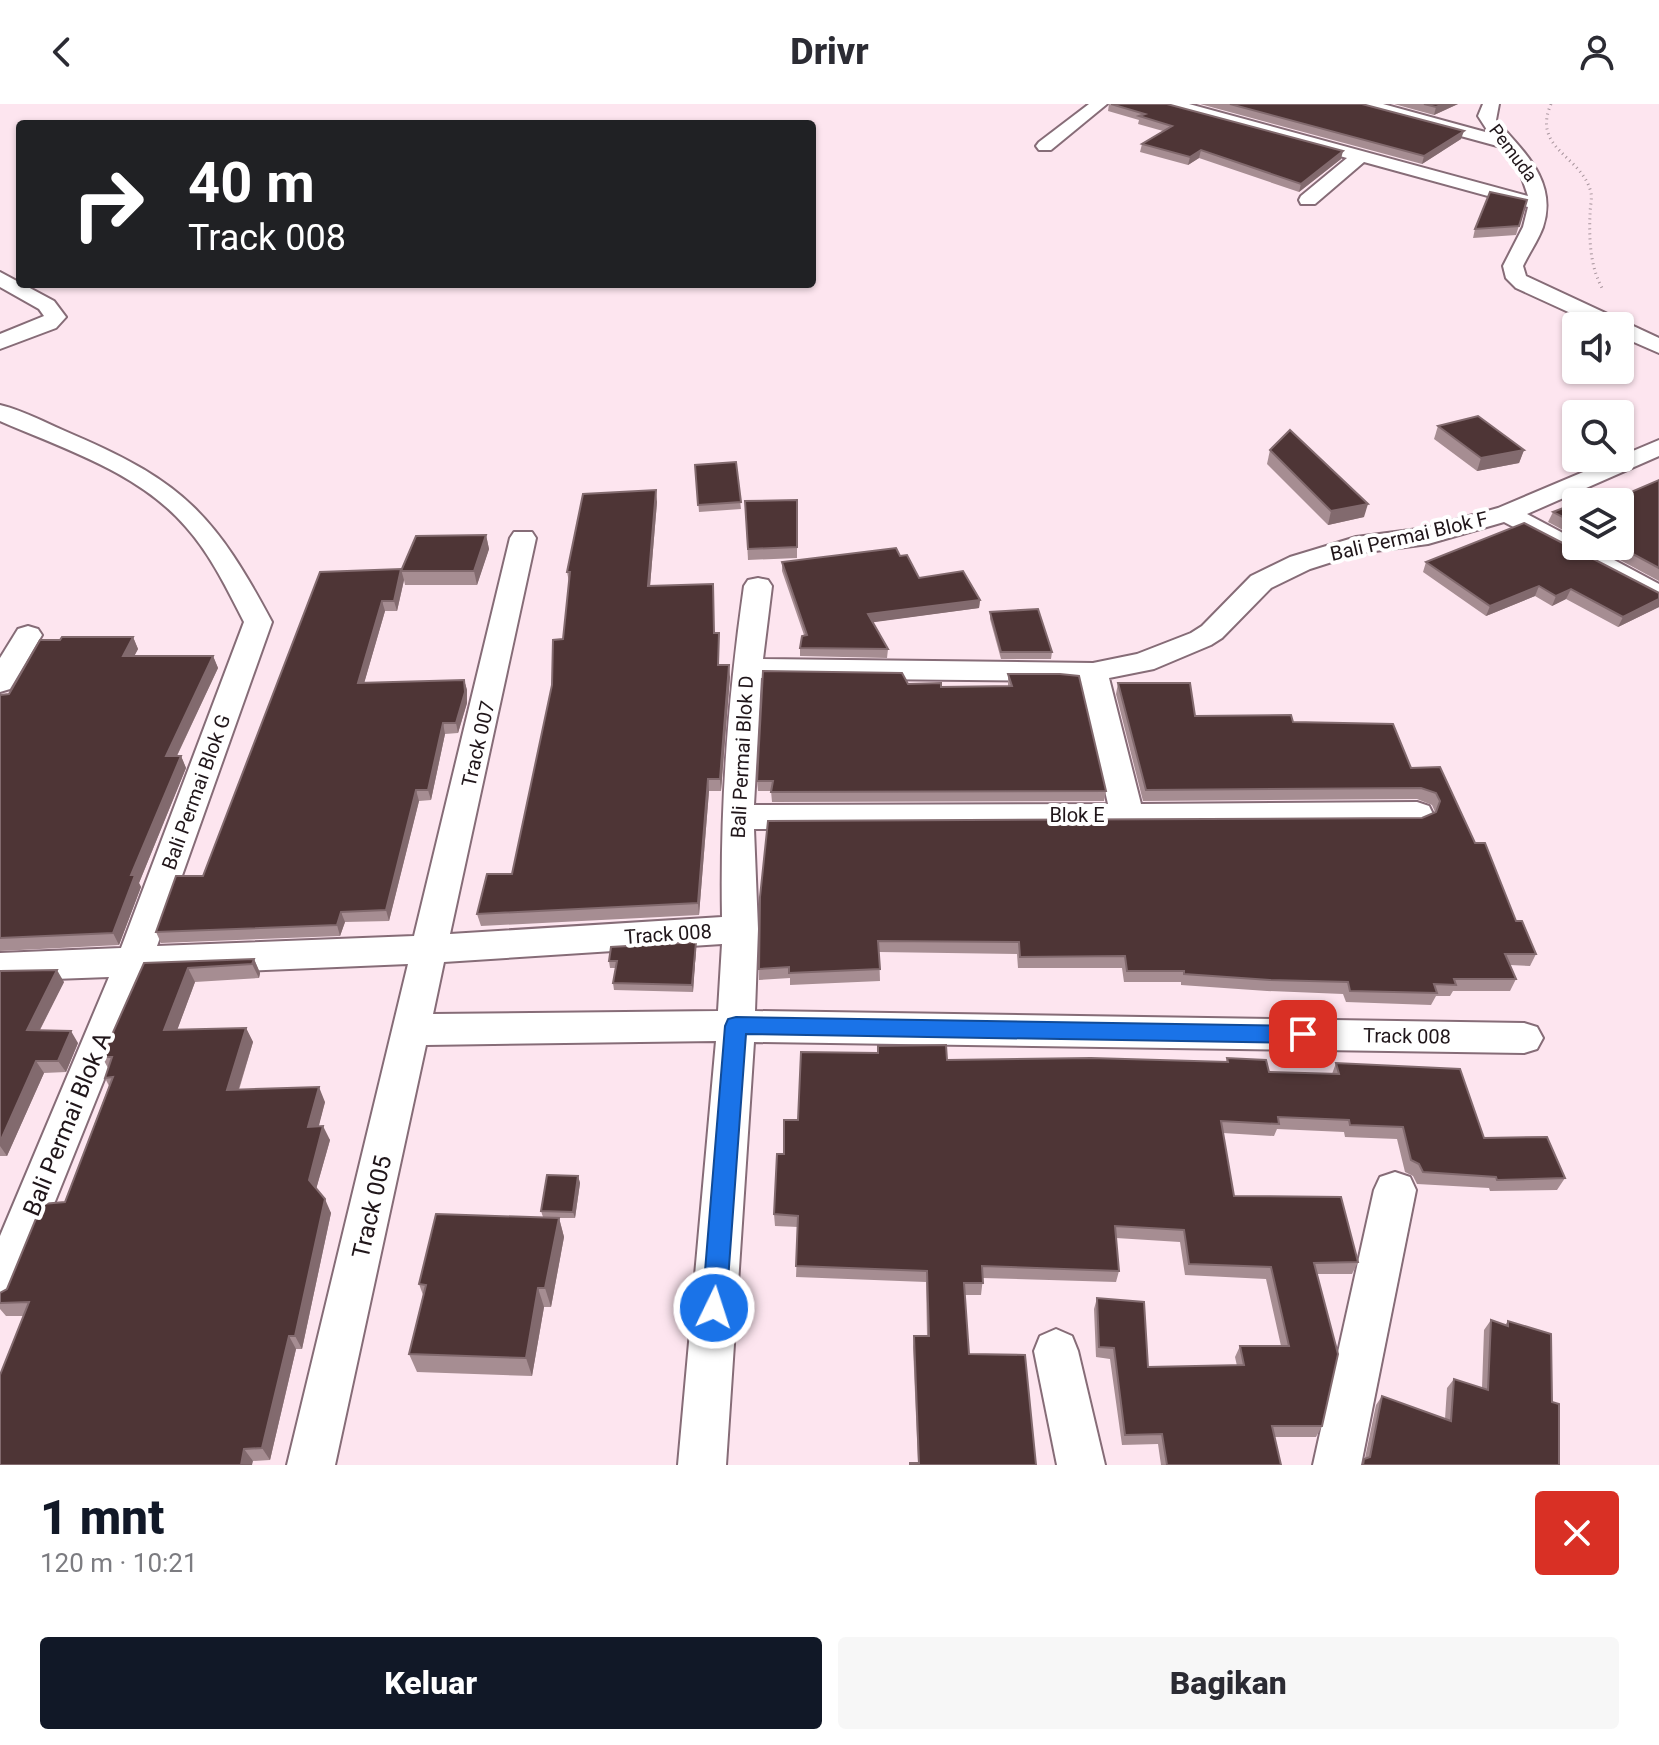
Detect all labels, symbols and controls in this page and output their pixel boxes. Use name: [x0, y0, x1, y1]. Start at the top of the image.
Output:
icon: back: [40, 30, 84, 74]
icon: person: [1575, 30, 1619, 74]
text: Drivr: [790, 31, 869, 73]
street label: Pemuda: [1485, 120, 1542, 186]
text: 40 m: [188, 150, 315, 216]
icon: right: [56, 152, 160, 256]
text: Track 008: [188, 217, 346, 259]
map controls: [1562, 312, 1634, 560]
button: sound: [1562, 312, 1634, 384]
button: search: [1562, 400, 1634, 472]
button: layers: [1562, 488, 1634, 560]
street label: Bali Permai Blok F: [1328, 506, 1490, 566]
street label: Bali Permai Blok D: [726, 675, 758, 839]
street label: Track 007: [456, 699, 500, 789]
street label: Bali Permai Blok G: [157, 711, 235, 873]
street label: Blok E: [1049, 803, 1105, 827]
street label: Track 008: [623, 919, 713, 949]
pin: [1269, 1000, 1337, 1068]
icon: arrive: [1281, 1012, 1325, 1056]
street label: Track 008: [1363, 1023, 1451, 1049]
street label: Bali Permai Blok A: [17, 1028, 117, 1220]
street label: Track 005: [347, 1153, 397, 1261]
position arrow: [672, 1266, 756, 1350]
text: 1 mnt: [40, 1489, 164, 1546]
button: close: [1535, 1491, 1619, 1575]
text: 120 m · 10:21: [40, 1548, 198, 1578]
button: Keluar: [40, 1637, 822, 1729]
button: Bagikan: [838, 1637, 1619, 1729]

